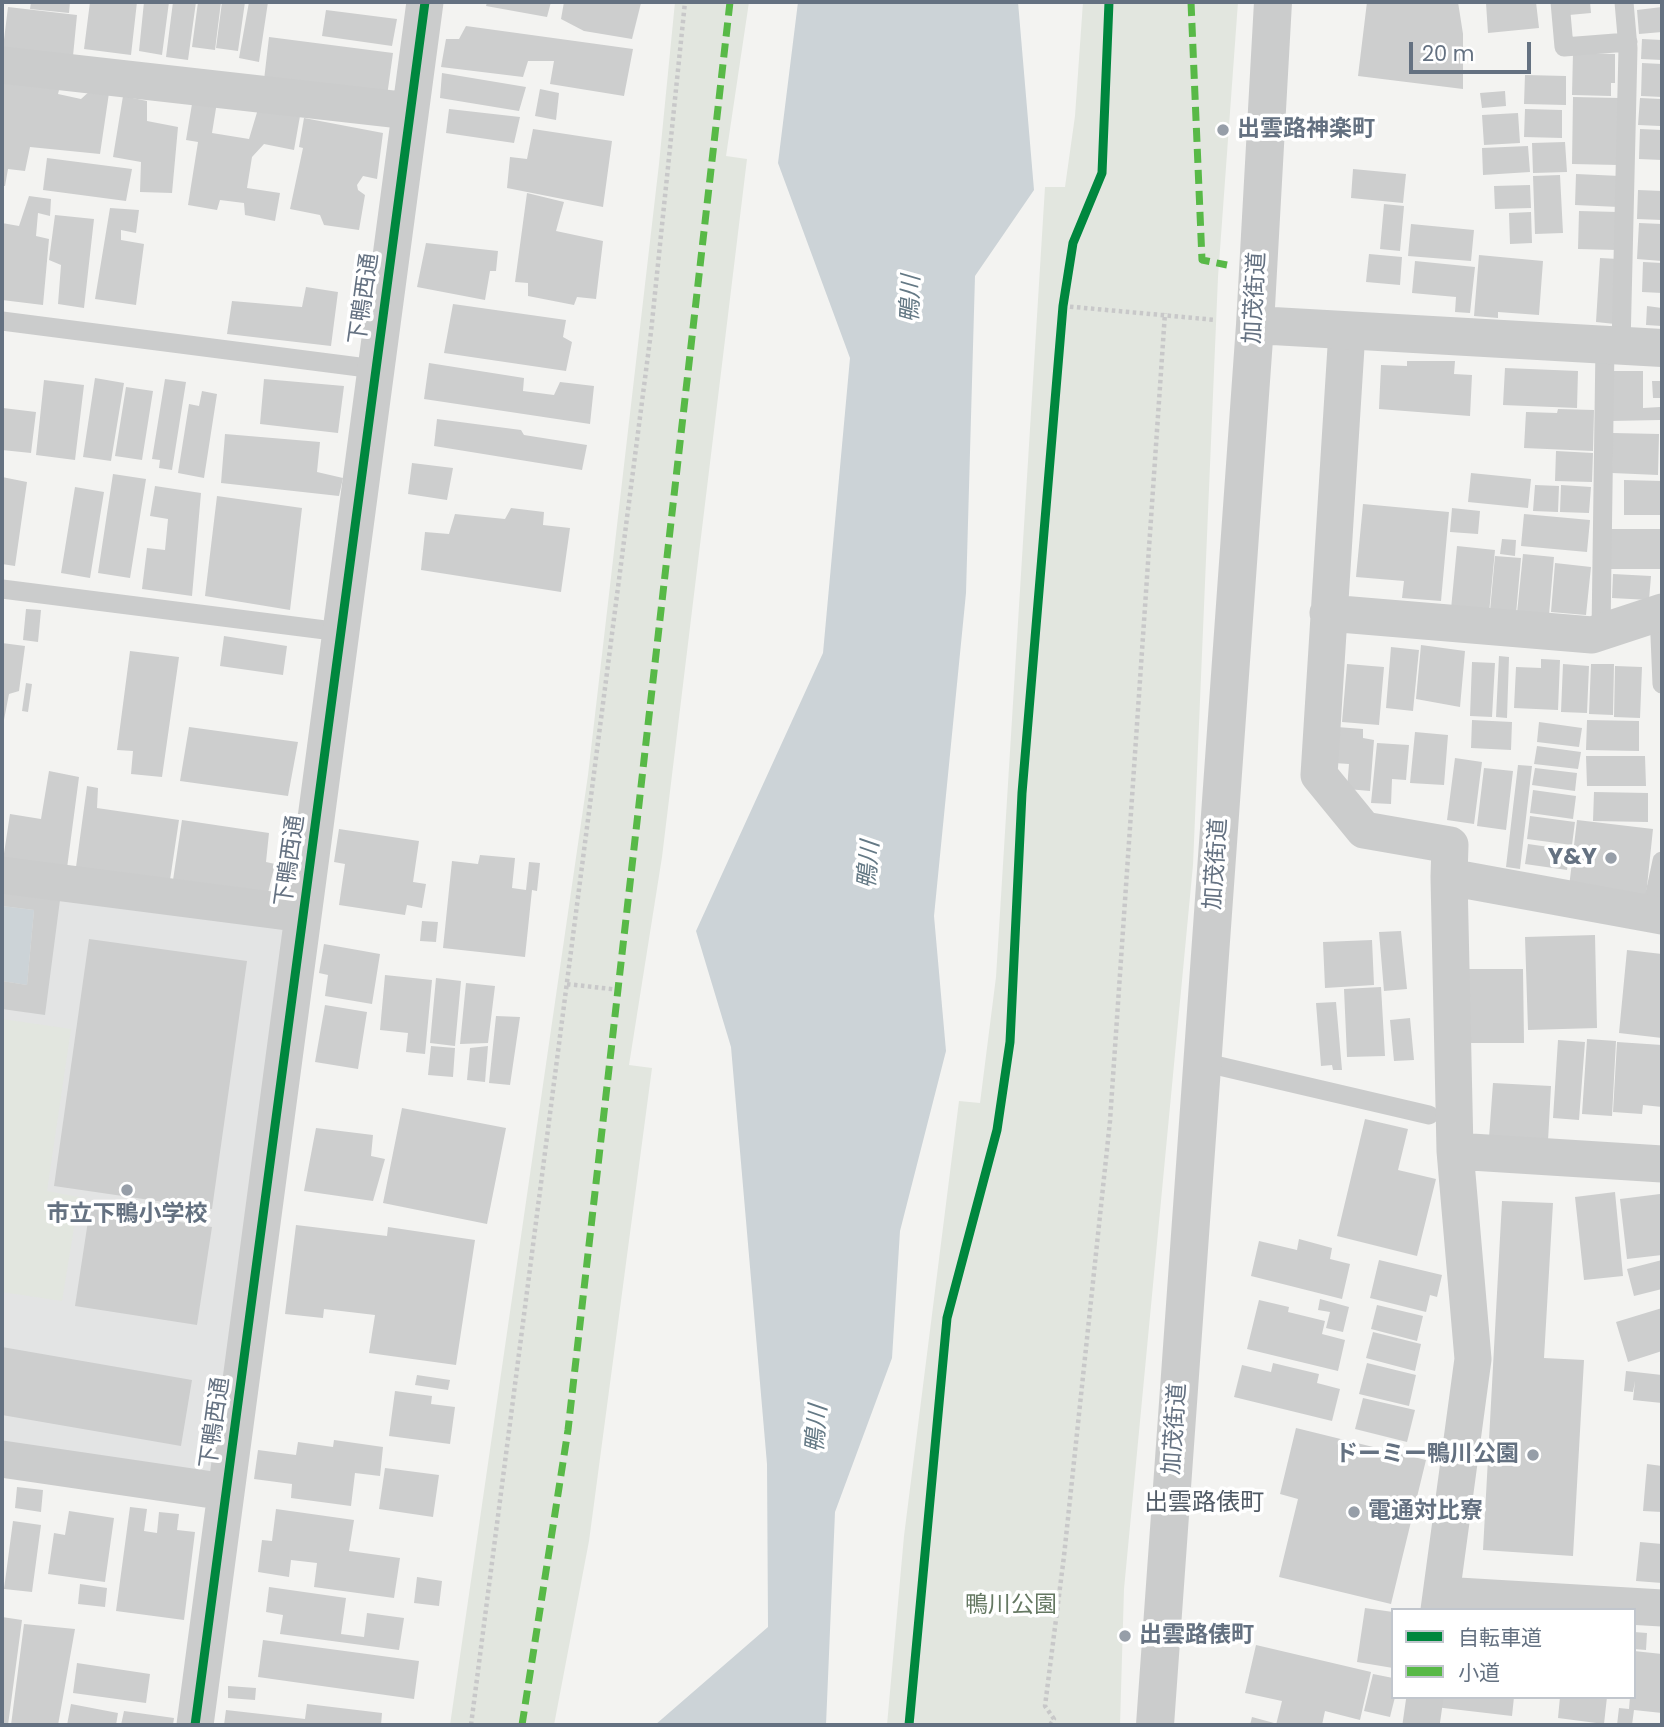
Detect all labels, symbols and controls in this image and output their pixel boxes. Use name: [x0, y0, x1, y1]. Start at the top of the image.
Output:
scale bar: [1412, 28, 1534, 72]
text: 20 m: [1422, 39, 1475, 68]
place label: 出雲路神楽町: [1237, 116, 1375, 144]
marker: 出雲路神楽町: [1215, 122, 1231, 138]
street label: 加茂街道: [1240, 251, 1272, 345]
street label: 下鴨西通: [345, 252, 385, 346]
water label: 鴨川: [897, 275, 927, 323]
street label: 下鴨西通: [271, 814, 311, 908]
street label: 加茂街道: [1200, 817, 1234, 911]
water label: 鴨川: [854, 840, 886, 890]
place label: Y&Y: [1548, 844, 1597, 872]
marker: Y&Y: [1603, 850, 1619, 866]
marker: 市立下鴨小学校: [119, 1182, 135, 1198]
place label: 市立下鴨小学校: [47, 1201, 207, 1229]
street label: 下鴨西通: [196, 1376, 236, 1470]
street label: 加茂街道: [1159, 1382, 1193, 1476]
water label: 鴨川: [802, 1404, 834, 1454]
place label: ドーミー鴨川公園: [1335, 1441, 1519, 1469]
marker: ドーミー鴨川公園: [1525, 1447, 1541, 1463]
district label: 出雲路俵町: [1144, 1490, 1264, 1518]
place label: 電通対比寮: [1368, 1498, 1483, 1526]
marker: 電通対比寮: [1346, 1504, 1362, 1520]
park label: 鴨川公園: [965, 1592, 1057, 1620]
legend: [1391, 1608, 1636, 1699]
place label: 出雲路俵町: [1139, 1622, 1254, 1650]
text: 自転車道: [1458, 1623, 1542, 1652]
marker: 出雲路俵町: [1117, 1628, 1133, 1644]
text: 小道: [1458, 1658, 1500, 1687]

